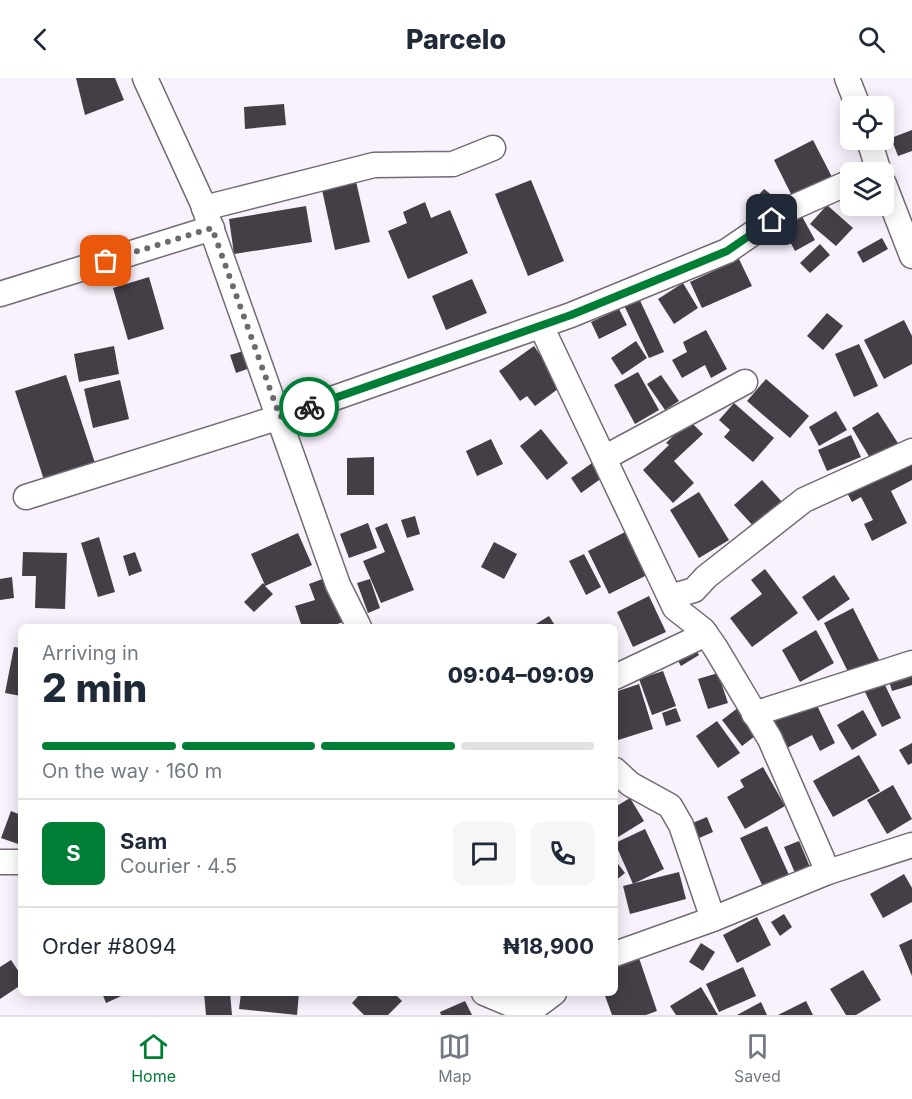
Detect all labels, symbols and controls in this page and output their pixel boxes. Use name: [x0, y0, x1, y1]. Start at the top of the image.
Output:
icon: back: [24, 23, 57, 56]
text: Parcelo: [406, 23, 506, 56]
icon: search: [855, 23, 888, 56]
map controls: [840, 96, 894, 216]
button: locate: [840, 96, 894, 150]
button: layers: [840, 162, 894, 216]
pin: [746, 194, 797, 245]
icon: home: [755, 203, 788, 236]
pin: [80, 235, 131, 286]
icon: bag: [89, 244, 122, 277]
courier: [279, 377, 339, 437]
icon: bike: [293, 391, 326, 424]
text: Arriving in: [42, 641, 139, 665]
text: 09:04–09:09: [448, 662, 594, 688]
text: 2 min: [42, 664, 147, 711]
text: On the way · 160 m: [42, 759, 222, 783]
button: chat: [453, 822, 516, 885]
button: phone: [531, 822, 594, 885]
text: Sam: [120, 828, 167, 854]
text: S: [66, 840, 81, 866]
text: Courier · 4.5: [120, 854, 237, 878]
text: Order #8094: [42, 933, 177, 959]
text: ₦18,900: [503, 933, 594, 959]
tab: Home: [131, 1030, 176, 1086]
tab: Map: [438, 1030, 472, 1086]
tab: Saved: [734, 1030, 781, 1086]

